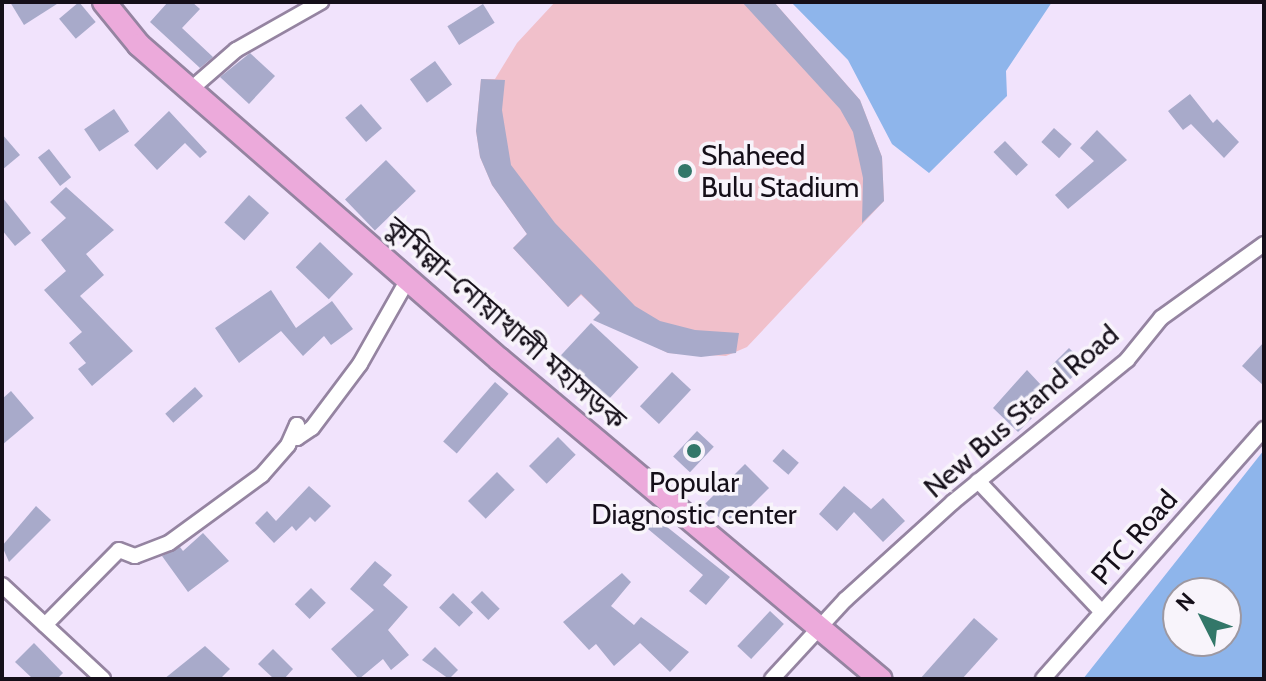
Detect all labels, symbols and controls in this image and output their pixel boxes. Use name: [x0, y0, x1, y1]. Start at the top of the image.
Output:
place label: Shaheed Bulu Stadium: [701, 138, 859, 204]
marker: Shaheed Bulu Stadium: [676, 162, 694, 180]
street label: কুমিল্লা–নোয়াখালী মহাসড়ক: [379, 209, 633, 437]
street label: New Bus Stand Road: [917, 317, 1125, 505]
marker: Popular Diagnostic center: [683, 440, 705, 462]
place label: Popular Diagnostic center: [591, 465, 797, 531]
street label: PTC Road: [1084, 483, 1184, 591]
north arrow: [1162, 577, 1242, 657]
text: N: [1170, 587, 1201, 617]

